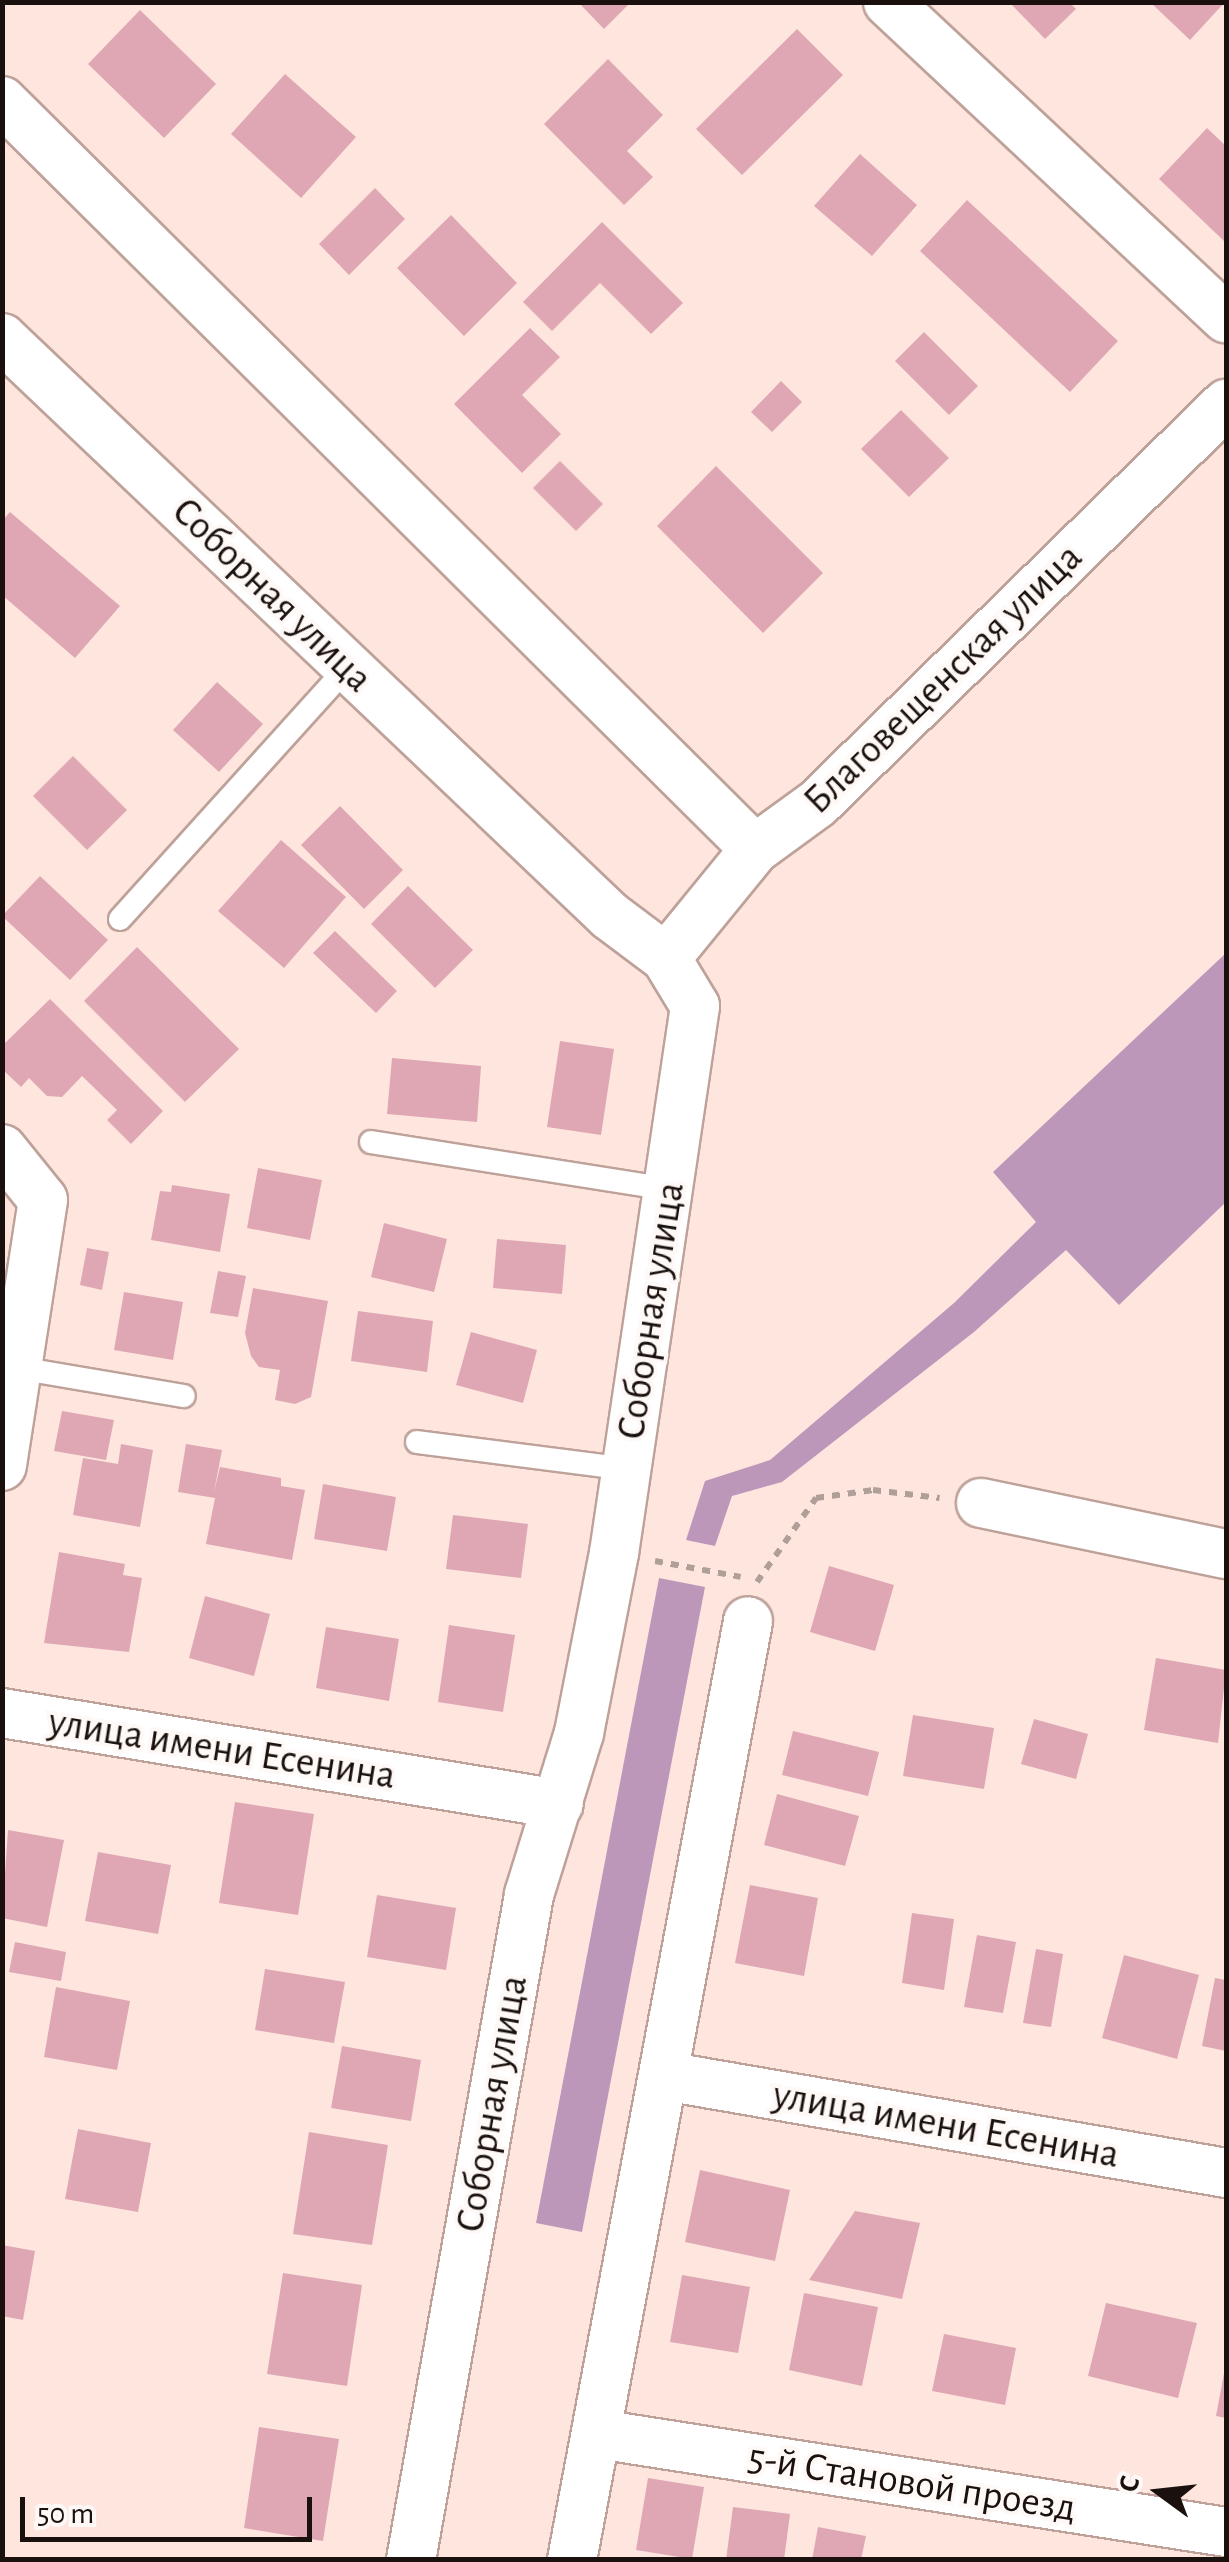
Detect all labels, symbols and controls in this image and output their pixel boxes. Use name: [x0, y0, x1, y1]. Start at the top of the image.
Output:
street label: Соборная улица: [162, 487, 382, 703]
street label: Благовещенская улица: [794, 534, 1092, 824]
street label: Соборная улица: [607, 1179, 695, 1443]
street label: улица имени Есенина: [45, 1698, 399, 1800]
street label: Соборная улица: [446, 1972, 538, 2236]
street label: улица имени Есенина: [769, 2071, 1123, 2179]
street label: 5-й Становой проезд: [745, 2433, 1079, 2533]
north arrow: [1109, 2442, 1209, 2542]
text: С: [1114, 2473, 1146, 2495]
scale bar: [25, 2477, 318, 2539]
text: 50 m: [37, 2499, 94, 2529]

